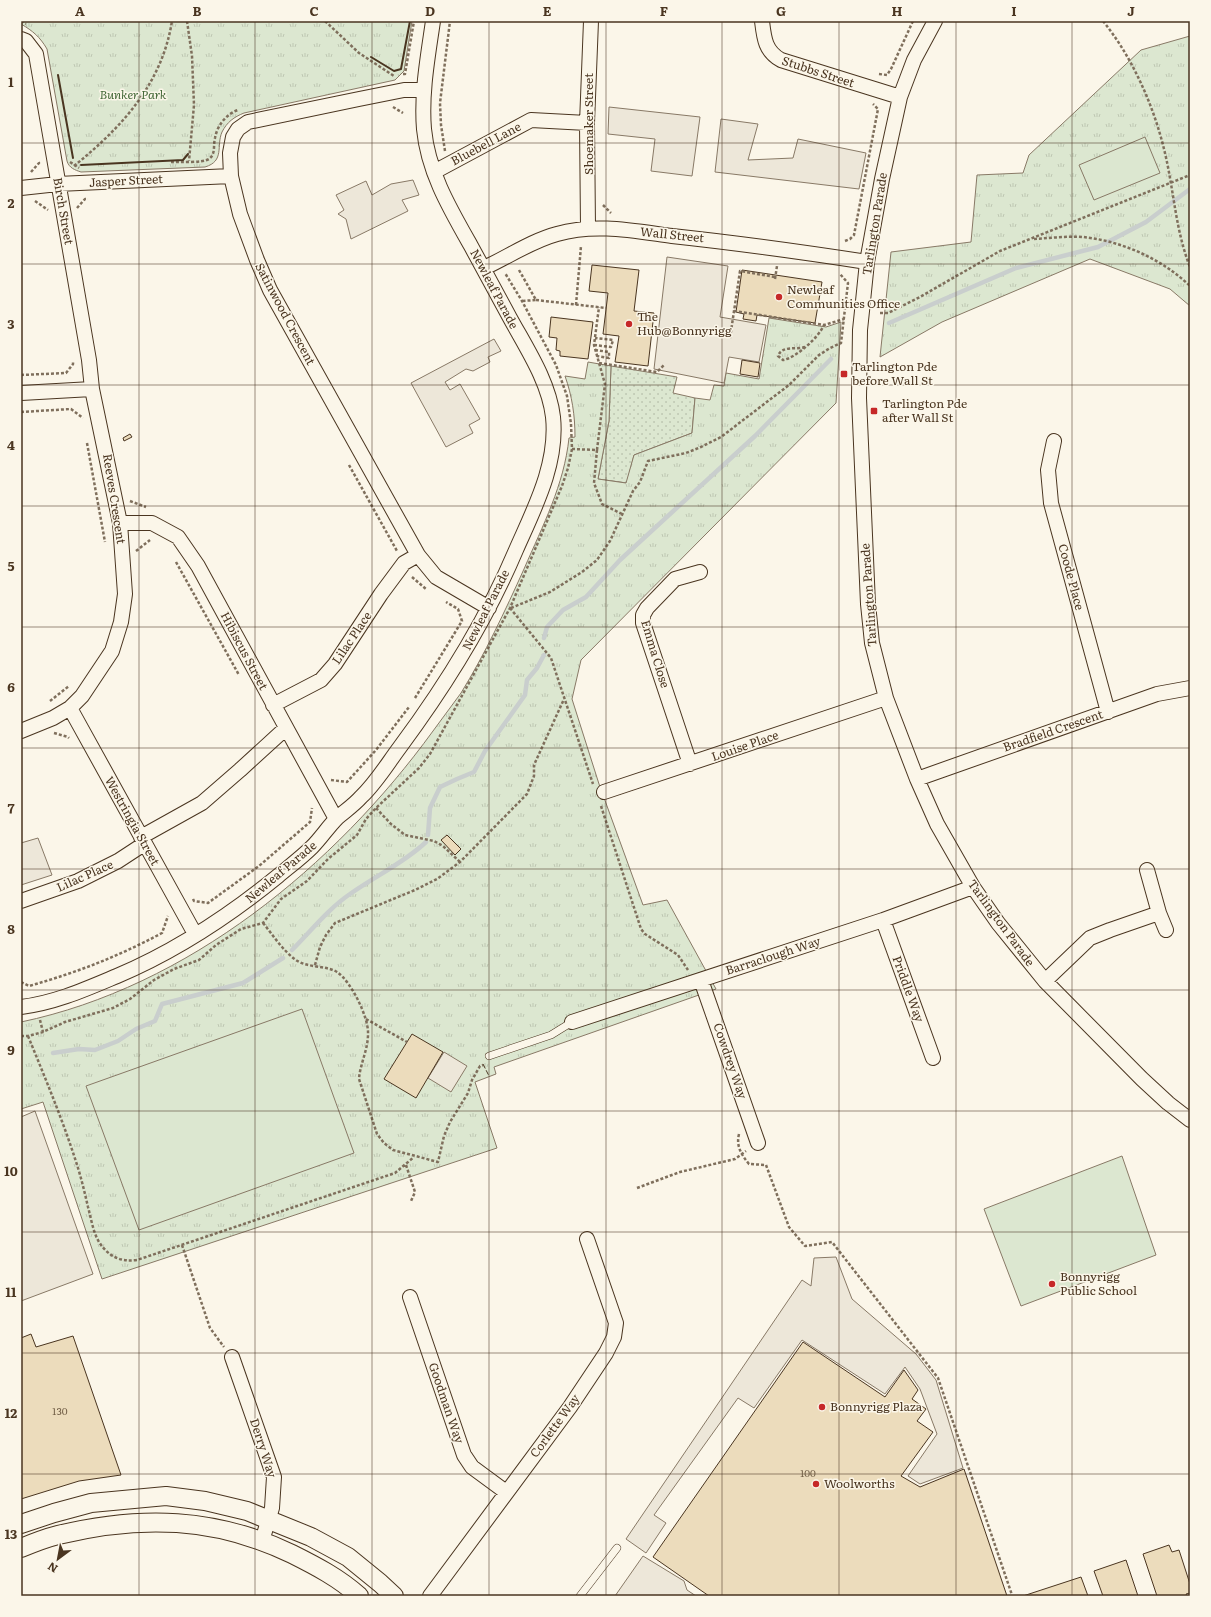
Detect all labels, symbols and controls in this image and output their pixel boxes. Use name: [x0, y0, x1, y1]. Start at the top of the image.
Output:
text: A: [75, 1, 85, 20]
text: B: [193, 1, 202, 20]
text: C: [309, 1, 319, 20]
text: D: [425, 1, 435, 20]
text: E: [543, 1, 552, 20]
text: F: [660, 1, 668, 20]
text: G: [776, 1, 786, 20]
text: H: [892, 1, 903, 20]
text: I: [1011, 1, 1017, 20]
text: J: [1127, 1, 1135, 20]
street label: Stubbs Street: [780, 51, 857, 91]
text: 1: [8, 72, 14, 91]
street label: Shoemaker Street: [579, 73, 597, 175]
park label: Bunker Park: [100, 85, 167, 103]
street label: Bluebell Lane: [447, 117, 524, 169]
street label: Jasper Street: [89, 169, 163, 191]
street label: Tarlington Parade: [857, 171, 891, 276]
street label: Birch Street: [49, 176, 79, 246]
text: 2: [8, 193, 15, 212]
street label: Wall Street: [639, 222, 705, 246]
street label: Newleaf Parade: [466, 245, 524, 332]
street label: Satinwood Crescent: [251, 259, 321, 368]
place label: Newleaf Communities Office: [787, 280, 900, 312]
marker: Newleaf Communities Office: [774, 292, 784, 302]
place label: The Hub@Bonnyrigg: [637, 307, 732, 339]
text: 3: [7, 314, 15, 333]
marker: The Hub@Bonnyrigg: [624, 319, 634, 329]
place label: Tarlington Pde before Wall St: [852, 357, 937, 389]
marker: Tarlington Pde before Wall St: [839, 369, 849, 379]
place label: Tarlington Pde after Wall St: [882, 394, 967, 426]
marker: Tarlington Pde after Wall St: [869, 406, 879, 416]
text: 4: [7, 435, 15, 454]
street label: Reeves Crescent: [99, 452, 131, 545]
street label: Coode Place: [1054, 542, 1089, 612]
street label: Tarlington Parade: [855, 543, 881, 647]
text: 5: [7, 556, 15, 575]
street label: Newleaf Parade: [457, 566, 513, 653]
street label: Lilac Place: [327, 607, 375, 667]
street label: Hibiscus Street: [217, 608, 273, 693]
street label: Emma Close: [637, 617, 675, 690]
text: 6: [7, 677, 15, 696]
street label: Bradfield Crescent: [1000, 704, 1105, 756]
street label: Louise Place: [709, 725, 781, 765]
street label: Westringia Street: [101, 773, 165, 869]
text: 7: [7, 798, 15, 817]
street label: Newleaf Parade: [241, 836, 320, 907]
street label: Lilac Place: [53, 855, 116, 896]
street label: Tarlington Parade: [964, 875, 1040, 970]
text: 8: [7, 919, 15, 938]
street label: Barraclough Way: [723, 931, 823, 979]
street label: Priddle Way: [889, 953, 929, 1025]
street label: Cowdrey Way: [710, 1020, 752, 1101]
text: 9: [7, 1040, 15, 1059]
text: 10: [4, 1161, 18, 1180]
place label: Bonnyrigg Public School: [1060, 1267, 1137, 1299]
marker: Bonnyrigg Public School: [1047, 1279, 1057, 1289]
text: 11: [6, 1282, 17, 1301]
street label: Goodman Way: [425, 1360, 469, 1446]
street label: Corlette Way: [525, 1390, 583, 1461]
place label: Bonnyrigg Plaza: [830, 1397, 923, 1415]
marker: Bonnyrigg Plaza: [817, 1402, 827, 1412]
text: 12: [5, 1403, 17, 1422]
house number: 130: [52, 1403, 68, 1418]
street label: Derry Way: [246, 1416, 282, 1480]
house number: 100: [800, 1465, 816, 1480]
place label: Woolworths: [824, 1474, 895, 1492]
marker: Woolworths: [811, 1479, 821, 1489]
text: 13: [5, 1524, 17, 1543]
north arrow: [38, 1539, 78, 1579]
text: N: [44, 1559, 60, 1578]

